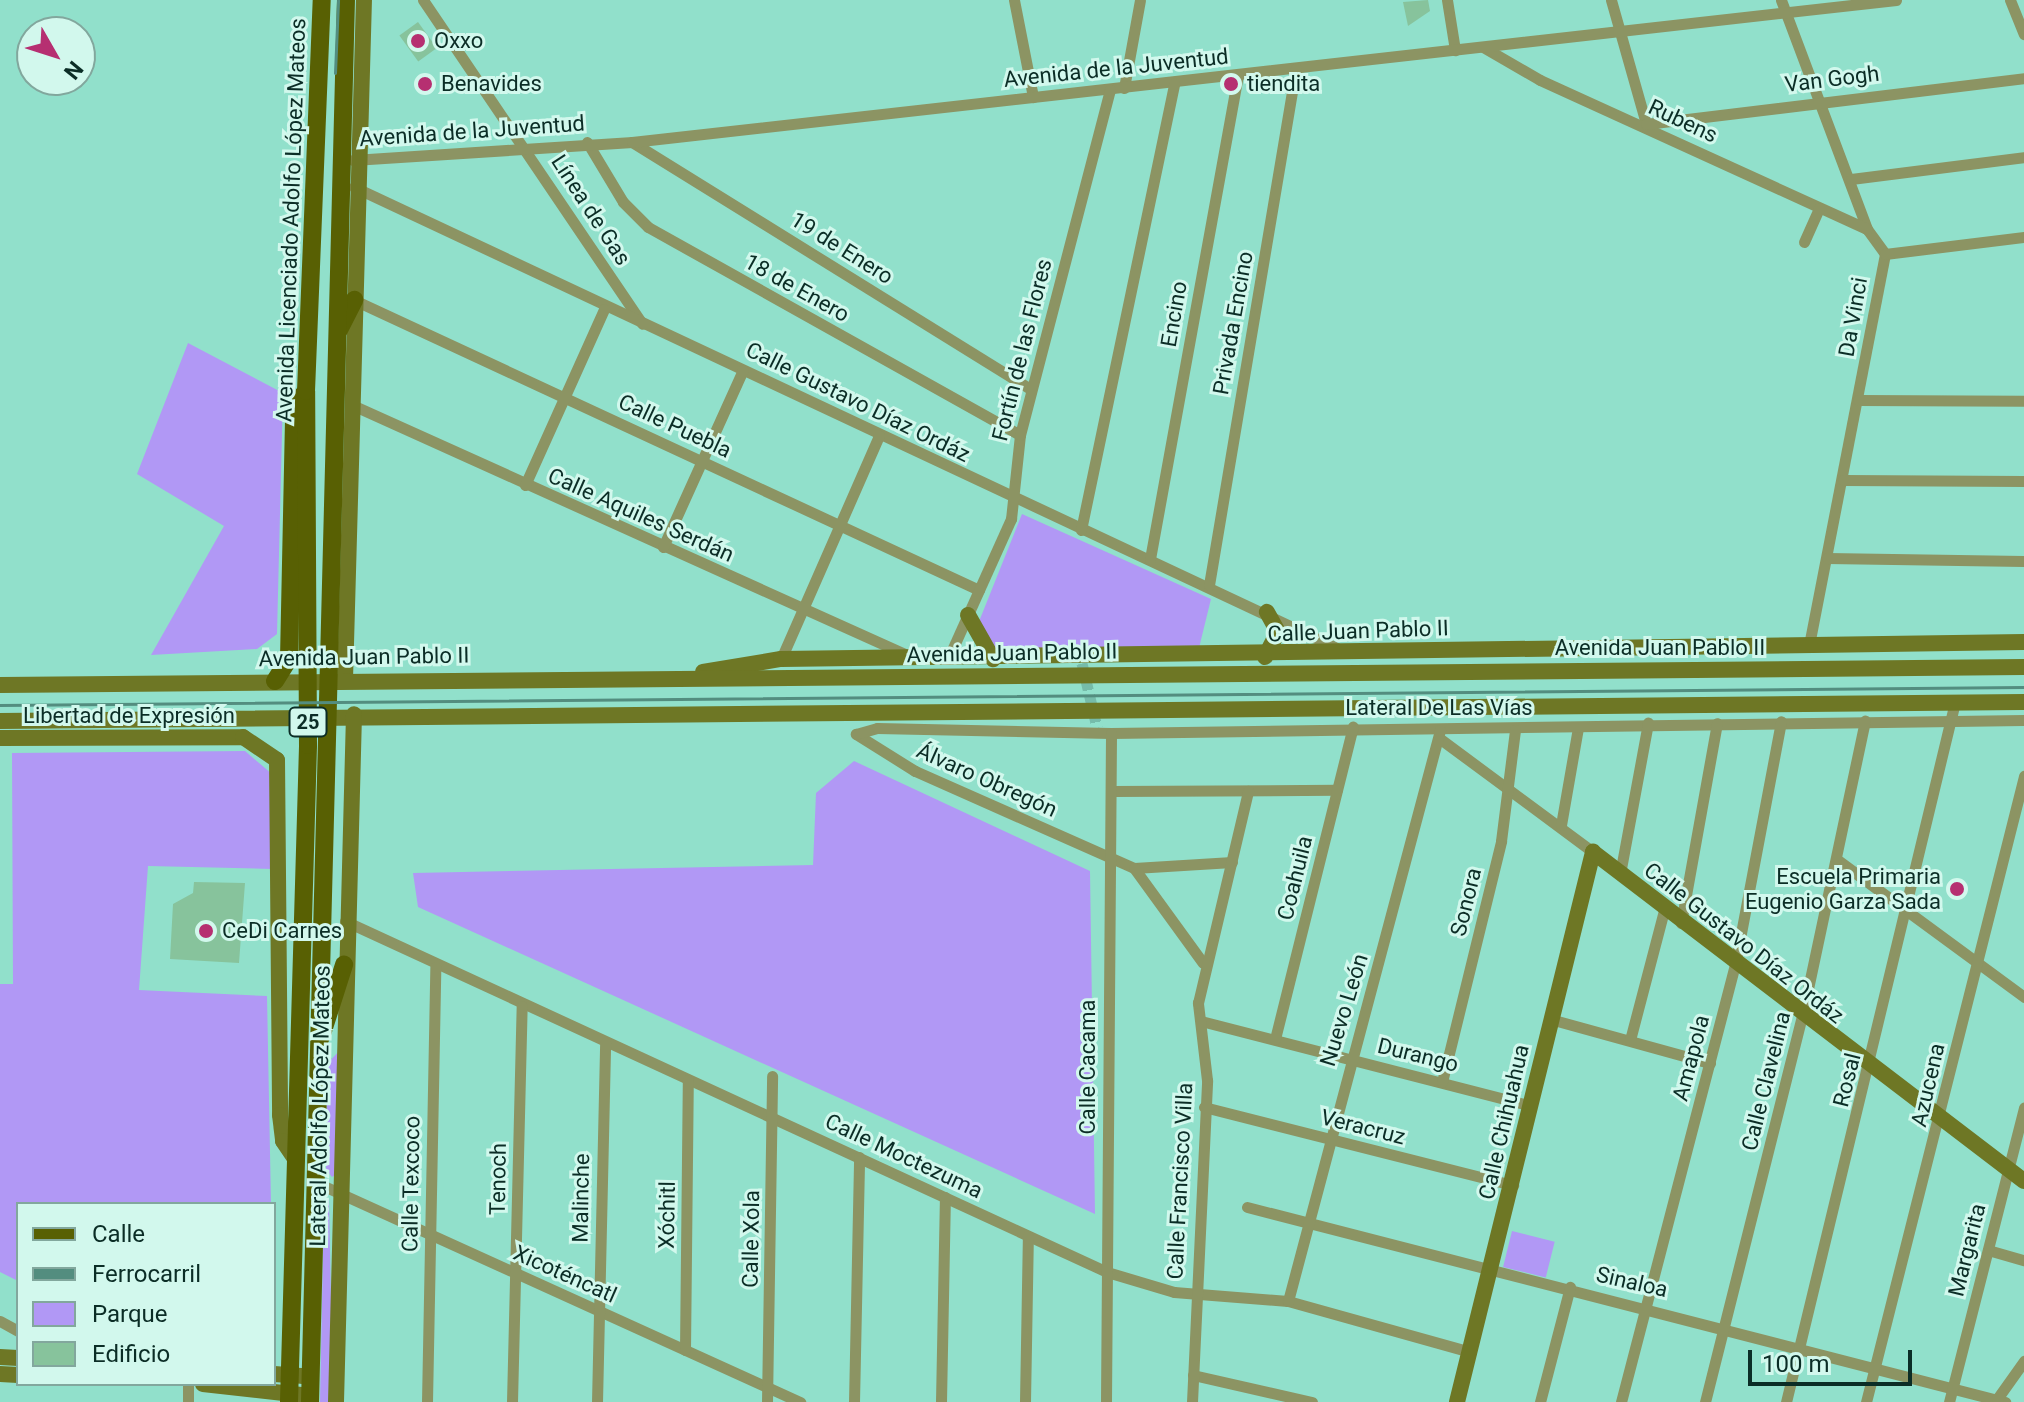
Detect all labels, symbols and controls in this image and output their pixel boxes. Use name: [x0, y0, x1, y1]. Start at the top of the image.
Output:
north arrow: [16, 16, 96, 96]
street label: Avenida Licenciado Adolfo López Mateos: [271, 18, 311, 422]
place label: Oxxo: [434, 28, 483, 54]
marker: Oxxo: [409, 32, 427, 50]
street label: Avenida de la Juventud: [1002, 43, 1230, 93]
text: N: [59, 56, 88, 84]
street label: Van Gogh: [1783, 60, 1881, 98]
place label: Benavides: [441, 71, 542, 97]
place label: tiendita: [1247, 71, 1320, 97]
marker: Benavides: [416, 75, 434, 93]
marker: tiendita: [1222, 75, 1240, 93]
street label: Rubens: [1644, 94, 1722, 148]
street label: Avenida de la Juventud: [358, 110, 586, 152]
street label: Línea de Gas: [546, 150, 636, 270]
street label: 19 de Enero: [786, 206, 898, 290]
street label: 18 de Enero: [740, 248, 854, 328]
street label: Privada Encino: [1207, 249, 1259, 397]
street label: Fortín de las Flores: [987, 256, 1057, 444]
street label: Da Vinci: [1833, 275, 1873, 359]
street label: Encino: [1155, 279, 1193, 349]
street label: Calle Gustavo Díaz Ordáz: [742, 336, 974, 468]
street label: Calle Puebla: [614, 388, 736, 464]
street label: Calle Aquiles Serdán: [544, 462, 738, 568]
street label: Calle Juan Pablo II: [1267, 615, 1449, 647]
street label: Avenida Juan Pablo II: [1555, 635, 1765, 661]
street label: Avenida Juan Pablo II: [907, 638, 1117, 668]
street label: Avenida Juan Pablo II: [259, 642, 469, 672]
street label: Lateral De Las Vías: [1345, 695, 1533, 721]
street label: Libertad de Expresión: [23, 703, 235, 729]
road number: 25: [288, 706, 328, 738]
street label: Álvaro Obregón: [913, 737, 1061, 823]
street label: Coahuila: [1272, 833, 1318, 923]
street label: Calle Gustavo Díaz Ordáz: [1639, 857, 1849, 1029]
place label: Escuela Primaria Eugenio Garza Sada: [1745, 863, 1941, 914]
street label: Sonora: [1445, 865, 1487, 939]
marker: Escuela Primaria Eugenio Garza Sada: [1948, 880, 1966, 898]
place label: CeDi Carnes: [222, 918, 342, 944]
marker: CeDi Carnes: [197, 922, 215, 940]
street label: Nuevo León: [1314, 951, 1374, 1069]
street label: Lateral Adolfo López Mateos: [304, 965, 336, 1247]
street label: Calle Cacama: [1075, 999, 1101, 1135]
street label: Calle Clavelina: [1736, 1009, 1796, 1153]
street label: Amapola: [1667, 1012, 1715, 1104]
street label: Durango: [1375, 1032, 1461, 1078]
street label: Azucena: [1906, 1041, 1950, 1129]
street label: Calle Chihuahua: [1473, 1042, 1535, 1202]
street label: Rosal: [1828, 1050, 1866, 1110]
street label: Calle Francisco Villa: [1162, 1082, 1198, 1280]
street label: Veracruz: [1318, 1104, 1408, 1150]
street label: Calle Moctezuma: [821, 1108, 987, 1204]
street label: Calle Texcoco: [397, 1115, 425, 1253]
street label: Tenoch: [484, 1143, 512, 1215]
street label: Malinche: [567, 1153, 595, 1243]
street label: Xóchitl: [653, 1181, 681, 1249]
street label: Calle Xola: [737, 1190, 765, 1288]
street label: Margarita: [1943, 1201, 1991, 1299]
legend: [16, 1202, 276, 1386]
text: Calle: [92, 1220, 145, 1248]
street label: Xicoténcatl: [509, 1240, 621, 1308]
text: Ferrocarril: [92, 1260, 201, 1288]
street label: Sinaloa: [1594, 1261, 1670, 1303]
text: Parque: [92, 1300, 168, 1328]
scale bar: [1752, 1334, 1916, 1384]
text: Edificio: [92, 1340, 170, 1368]
text: 100 m: [1762, 1350, 1829, 1378]

